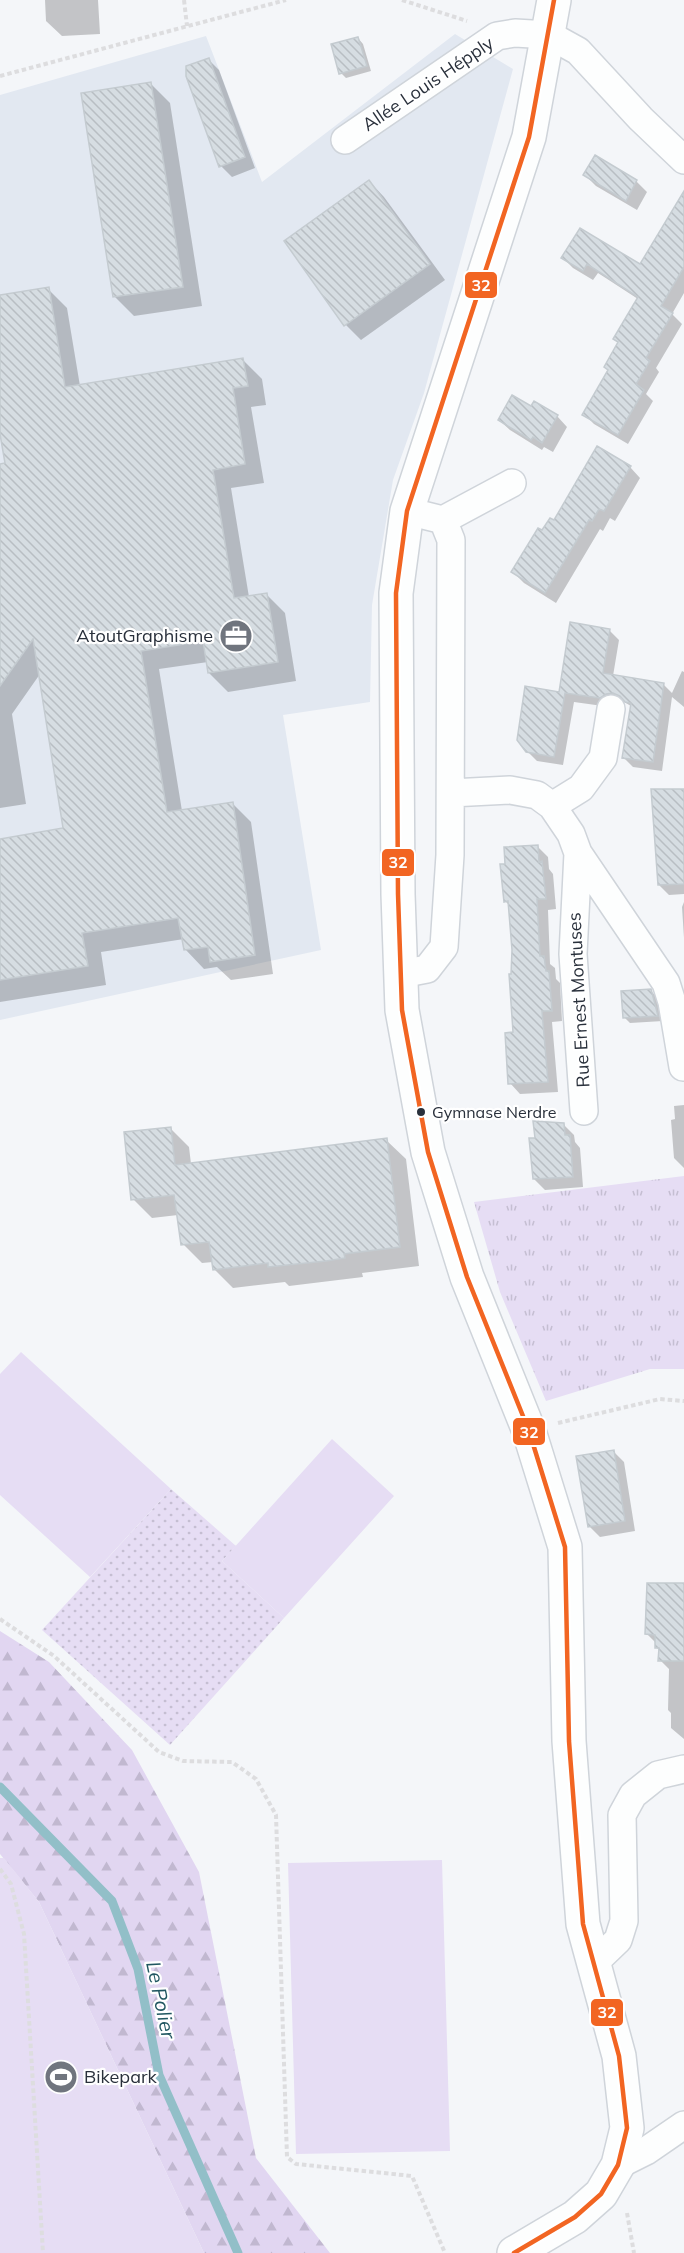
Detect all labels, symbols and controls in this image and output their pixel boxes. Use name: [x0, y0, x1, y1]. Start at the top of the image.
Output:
street label: Allée Louis Hépply: [358, 31, 498, 136]
line badge: 32: [464, 271, 498, 299]
text: 32: [471, 275, 491, 295]
office icon: AtoutGraphisme: [218, 618, 254, 654]
place label: AtoutGraphisme: [76, 624, 213, 647]
line badge: 32: [381, 848, 415, 877]
text: 32: [388, 852, 408, 872]
street label: Rue Ernest Montuses: [562, 912, 595, 1088]
place label: Gymnase Nerdre: [432, 1102, 556, 1122]
marker: Gymnase Nerdre: [415, 1106, 427, 1118]
line badge: 32: [512, 1417, 546, 1446]
text: 32: [519, 1422, 539, 1442]
water label: Le Polier: [141, 1959, 182, 2042]
line badge: 32: [590, 1998, 624, 2027]
text: 32: [597, 2002, 617, 2022]
sports icon: Bikepark: [43, 2059, 79, 2095]
place label: Bikepark: [84, 2065, 157, 2088]

